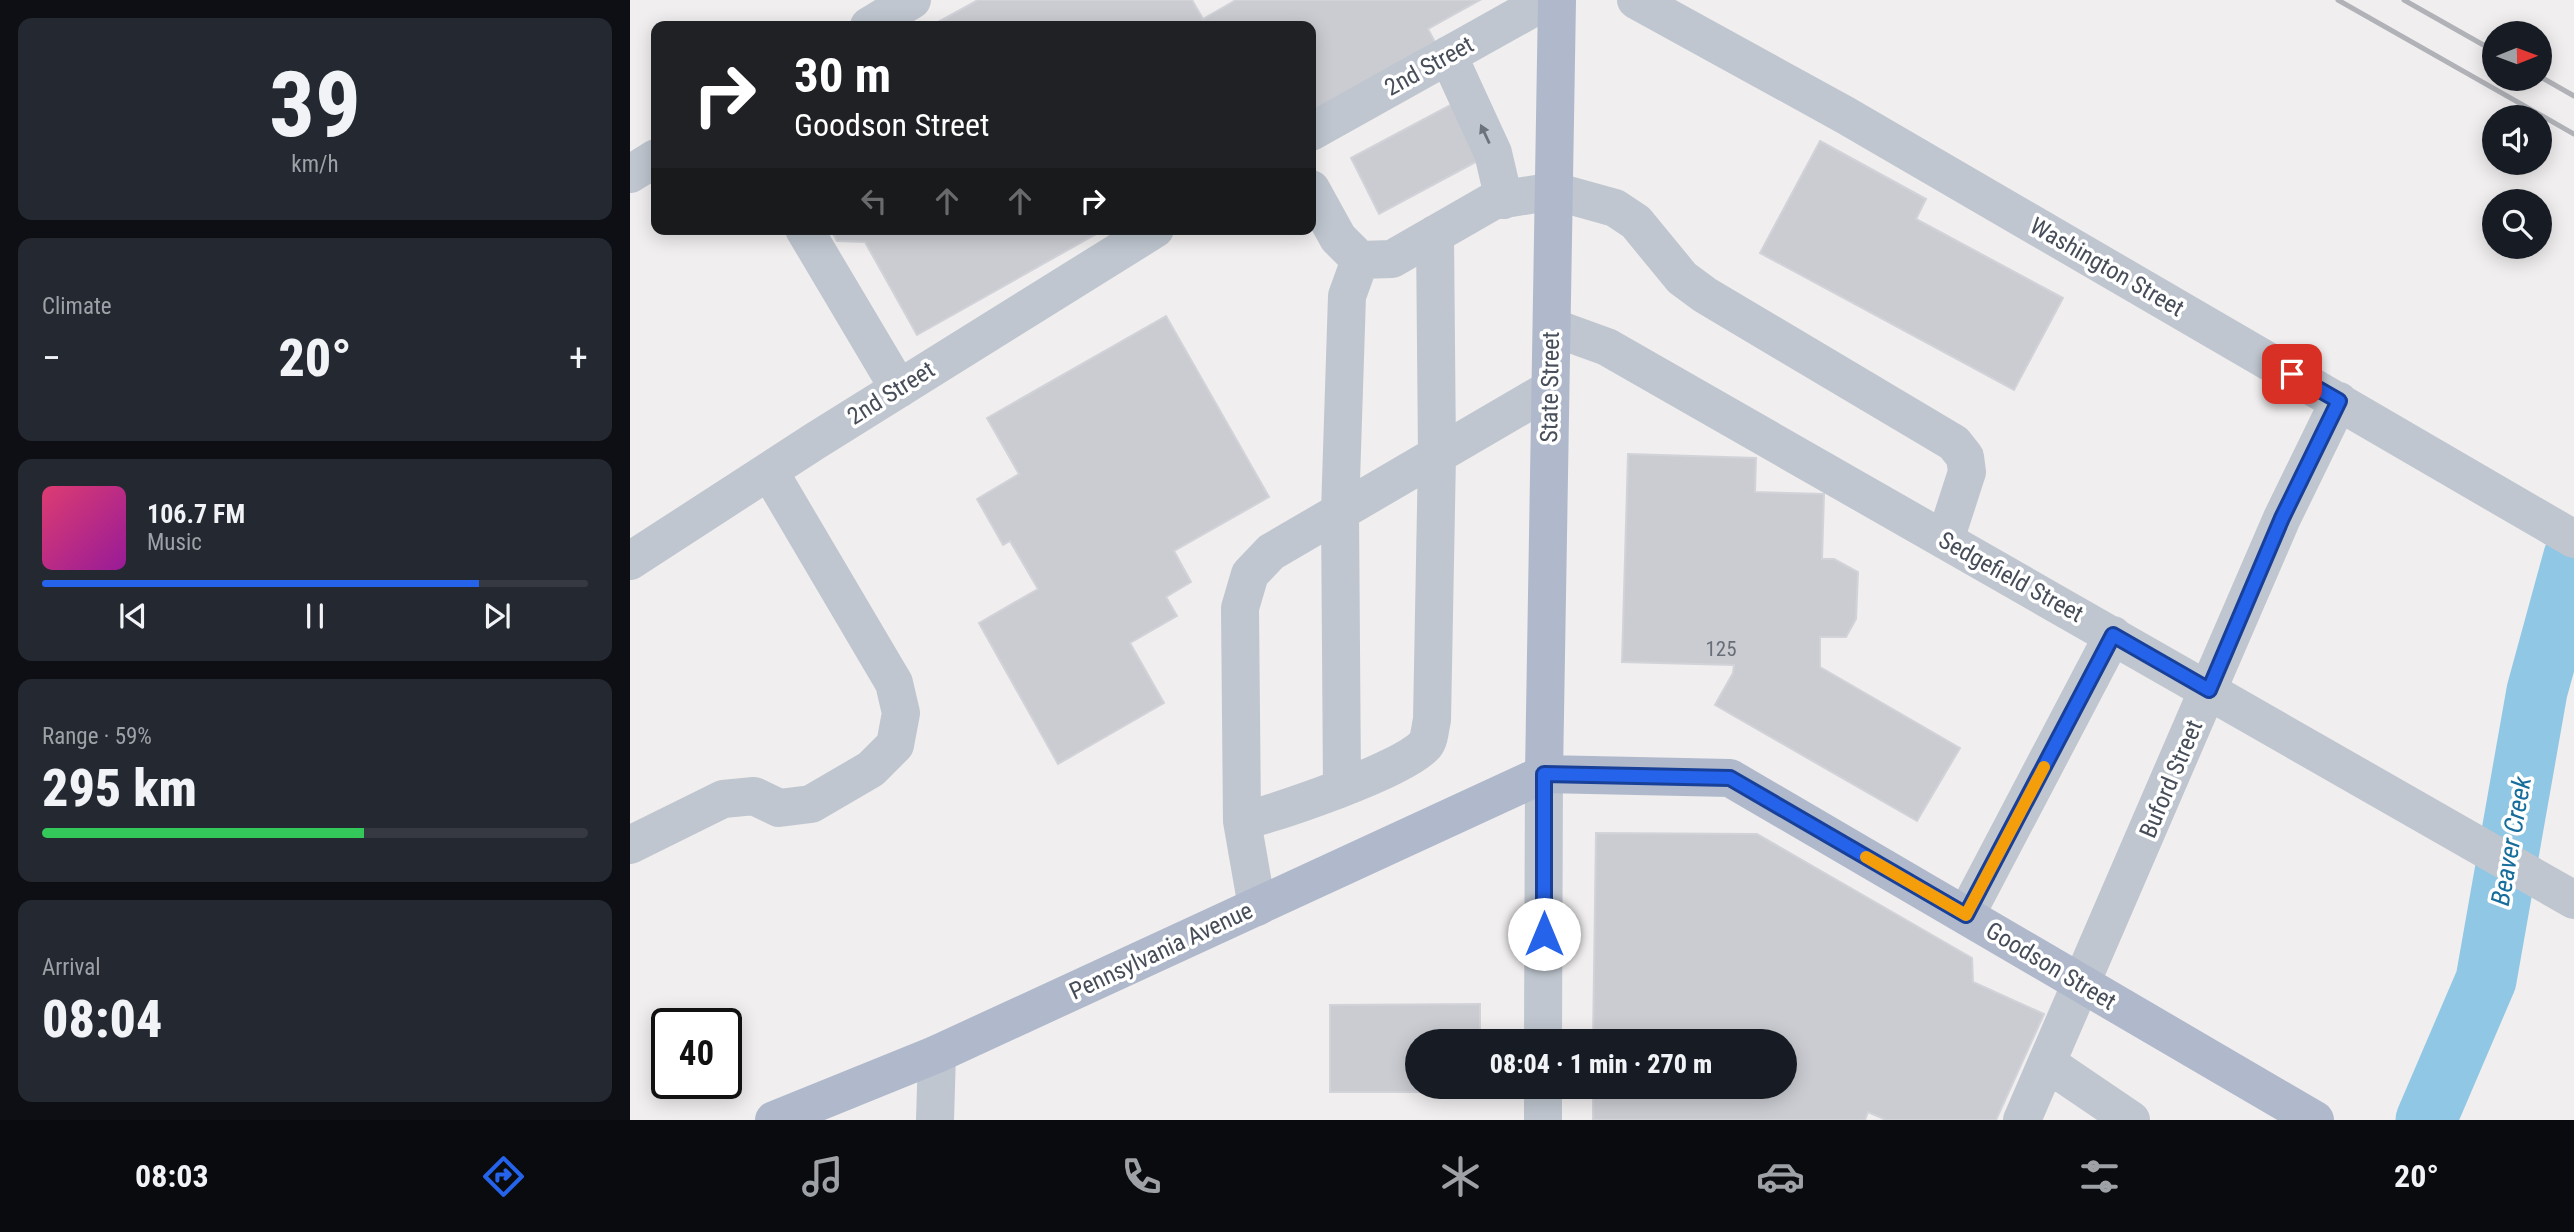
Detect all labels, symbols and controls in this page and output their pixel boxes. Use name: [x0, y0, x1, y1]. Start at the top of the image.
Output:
north arrow: [2482, 21, 2552, 91]
map controls: [2482, 21, 2552, 259]
street label: 2nd Street: [1380, 30, 1478, 102]
text: 30 m: [794, 47, 891, 104]
icon: right: [679, 49, 770, 140]
text: 39: [269, 52, 361, 158]
button: sound: [2482, 105, 2552, 175]
text: Goodson Street: [794, 106, 989, 144]
one-way arrow: [1479, 124, 1490, 145]
text: km/h: [291, 151, 339, 178]
icon: left: [855, 182, 893, 220]
icon: ahead: [928, 182, 966, 220]
icon: ahead: [1001, 182, 1039, 220]
icon: right: [1074, 182, 1112, 220]
button: search: [2482, 189, 2552, 259]
street label: Washington Street: [2025, 212, 2189, 322]
text: Climate: [42, 293, 112, 320]
text: 20°: [278, 328, 352, 389]
street label: State Street: [1535, 331, 1565, 443]
text: −: [42, 336, 61, 380]
text: +: [569, 336, 588, 380]
pin: [2262, 344, 2322, 404]
street label: 2nd Street: [842, 355, 940, 431]
icon: arrive: [2273, 355, 2311, 393]
text: 106.7 FM: [147, 499, 245, 529]
street label: Sedgefield Street: [1934, 526, 2088, 628]
text: Music: [147, 529, 202, 556]
icon: previous: [114, 597, 152, 635]
icon: pause: [296, 597, 334, 635]
icon: next: [478, 597, 516, 635]
house number: 125: [1705, 637, 1737, 661]
street label: Buford Street: [2134, 716, 2208, 842]
text: Range · 59%: [42, 723, 152, 750]
text: 295 km: [42, 758, 197, 819]
water label: Beaver Creek: [2485, 774, 2537, 908]
street label: Pennsylvania Avenue: [1065, 896, 1257, 1006]
position arrow: [1507, 897, 1581, 971]
street label: Goodson Street: [1981, 916, 2121, 1016]
text: Arrival: [42, 954, 101, 981]
text: 08:04: [42, 989, 162, 1050]
speed limit sign: 40: [651, 1008, 742, 1099]
text: 08:04 · 1 min · 270 m: [1490, 1049, 1712, 1079]
icon: directions: [479, 1152, 528, 1201]
icon: music: [798, 1152, 847, 1201]
icon: phone: [1117, 1152, 1166, 1201]
icon: climate: [1436, 1152, 1485, 1201]
icon: car: [1756, 1152, 1805, 1201]
icon: filters: [2075, 1152, 2124, 1201]
text: 08:03: [135, 1157, 209, 1195]
text: 20°: [2394, 1157, 2439, 1195]

